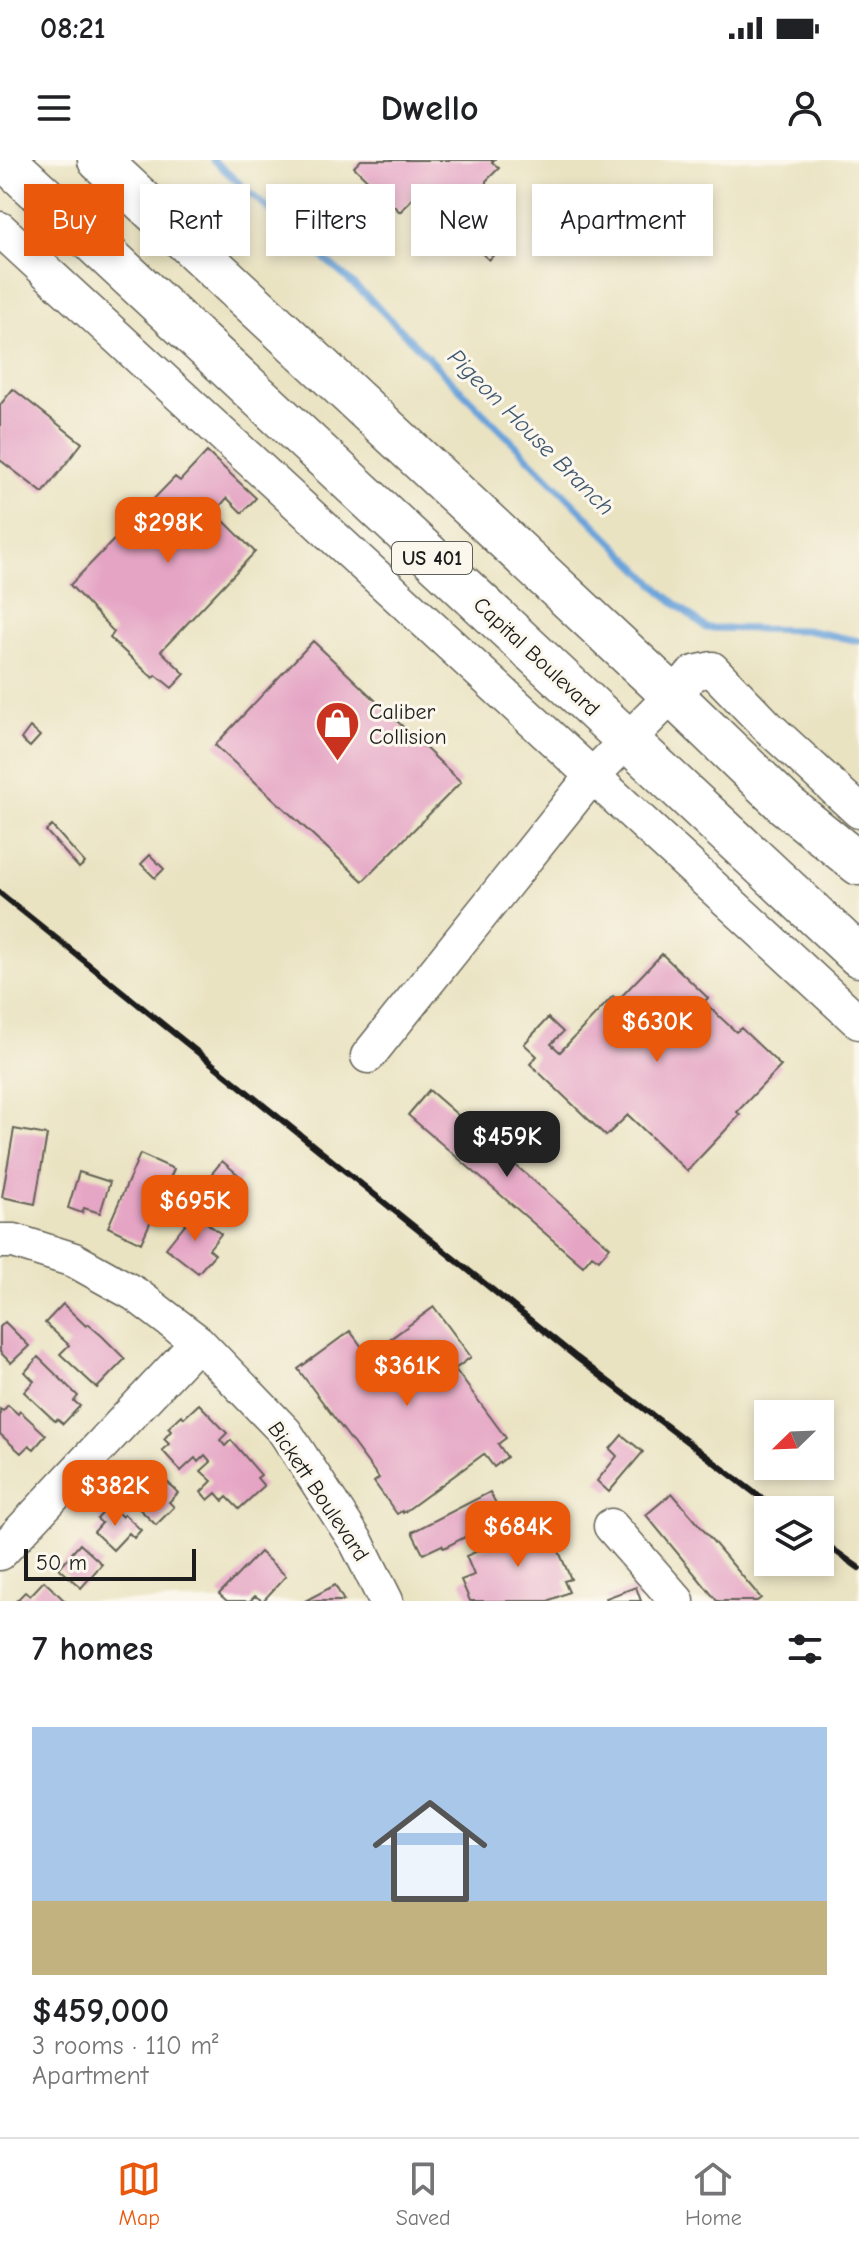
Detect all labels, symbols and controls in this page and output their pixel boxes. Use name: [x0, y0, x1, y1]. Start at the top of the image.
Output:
text: 08:21: [40, 11, 105, 46]
icon: menu: [32, 86, 76, 130]
icon: person: [783, 86, 827, 130]
text: Dwello: [380, 88, 479, 129]
chip: Buy: [24, 184, 124, 256]
chip: Rent: [140, 184, 250, 256]
chip: Filters: [266, 184, 395, 256]
chip: New: [411, 184, 516, 256]
chip: Apartment: [532, 184, 713, 256]
water label: Pigeon House Branch: [442, 343, 620, 521]
pin: $298K: [112, 497, 224, 565]
text: $298K: [133, 508, 203, 538]
road number: US 401: [392, 542, 472, 574]
street label: Capital Boulevard: [468, 592, 605, 722]
place label: Caliber Collision: [369, 699, 447, 750]
shop icon: Caliber Collision: [314, 700, 362, 763]
pin: $630K: [601, 996, 713, 1064]
text: $630K: [621, 1007, 693, 1037]
pin: $459K: [451, 1111, 563, 1179]
text: $459K: [472, 1122, 542, 1152]
pin: $695K: [139, 1175, 251, 1243]
text: $695K: [159, 1186, 231, 1216]
pin: $361K: [351, 1340, 463, 1408]
text: $361K: [374, 1351, 440, 1381]
north arrow: [754, 1400, 834, 1480]
map controls: [754, 1400, 834, 1576]
street label: Bickett Boulevard: [262, 1417, 374, 1566]
pin: $382K: [59, 1460, 171, 1528]
text: $382K: [80, 1471, 150, 1501]
button: layers: [754, 1496, 834, 1576]
pin: $684K: [462, 1501, 574, 1569]
text: $684K: [483, 1512, 553, 1542]
scale bar: [24, 1545, 196, 1581]
text: 50 m: [36, 1550, 87, 1576]
icon: filters: [783, 1627, 827, 1671]
text: 7 homes: [32, 1629, 153, 1669]
icon: home: [358, 1779, 502, 1923]
text: $459,000: [32, 1991, 169, 2031]
text: 3 rooms · 110 m²: [32, 2031, 219, 2061]
text: Apartment: [32, 2061, 148, 2091]
tab: Map: [117, 2157, 161, 2231]
tab: Saved: [396, 2157, 451, 2231]
tab: Home: [685, 2157, 742, 2231]

